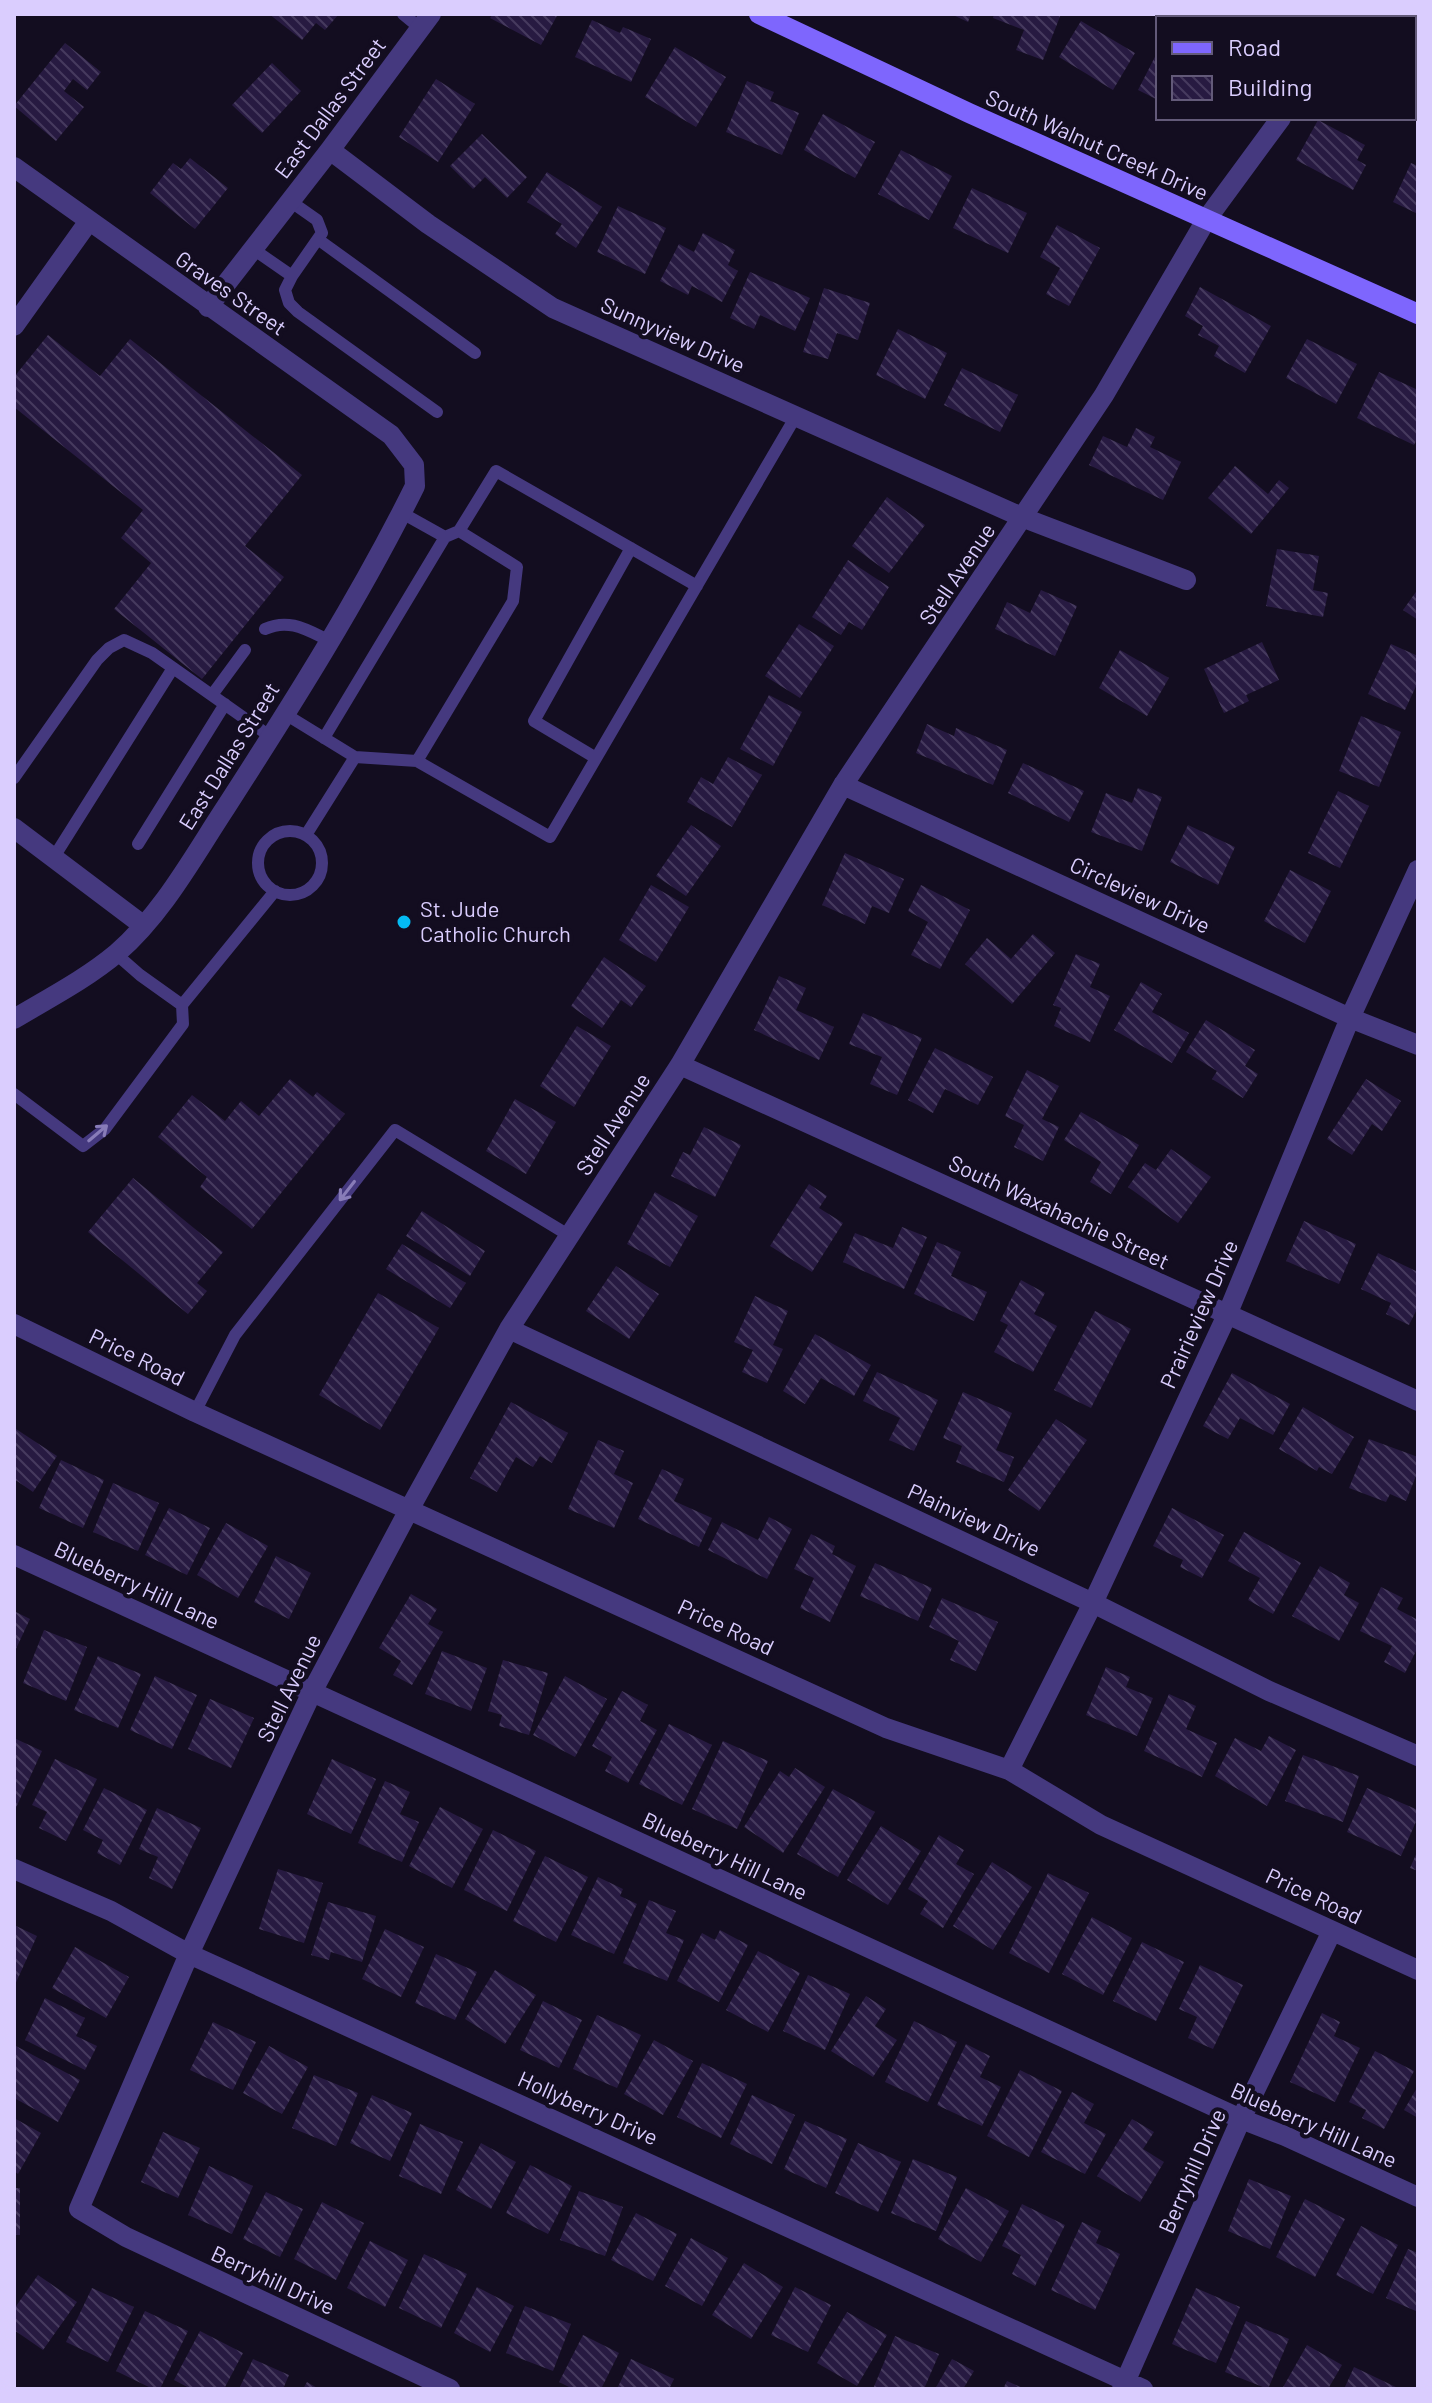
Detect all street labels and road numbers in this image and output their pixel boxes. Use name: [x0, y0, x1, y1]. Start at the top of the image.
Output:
street label: East Dallas Street: [268, 32, 390, 183]
street label: South Walnut Creek Drive: [982, 83, 1213, 205]
street label: Graves Street: [171, 244, 292, 340]
street label: Sunnyview Drive: [597, 291, 750, 378]
street label: Stell Avenue: [913, 518, 1000, 629]
street label: East Dallas Street: [172, 677, 284, 834]
street label: Circleview Drive: [1066, 850, 1215, 938]
street label: Stell Avenue: [569, 1067, 655, 1179]
street label: South Waxahachie Street: [945, 1149, 1174, 1274]
street label: Prairieview Drive: [1154, 1235, 1242, 1392]
street label: Price Road: [86, 1322, 189, 1390]
street label: Plainview Drive: [904, 1477, 1045, 1561]
street label: Blueberry Hill Lane: [51, 1535, 224, 1634]
street label: Price Road: [674, 1593, 778, 1660]
street label: Stell Avenue: [251, 1629, 325, 1746]
street label: Blueberry Hill Lane: [639, 1806, 812, 1905]
street label: Price Road: [1262, 1862, 1366, 1929]
street label: Hollyberry Drive: [514, 2065, 662, 2150]
street label: Blueberry Hill Lane: [1227, 2076, 1401, 2172]
street label: Berryhill Drive: [1152, 2104, 1230, 2237]
street label: Berryhill Drive: [208, 2239, 339, 2319]

